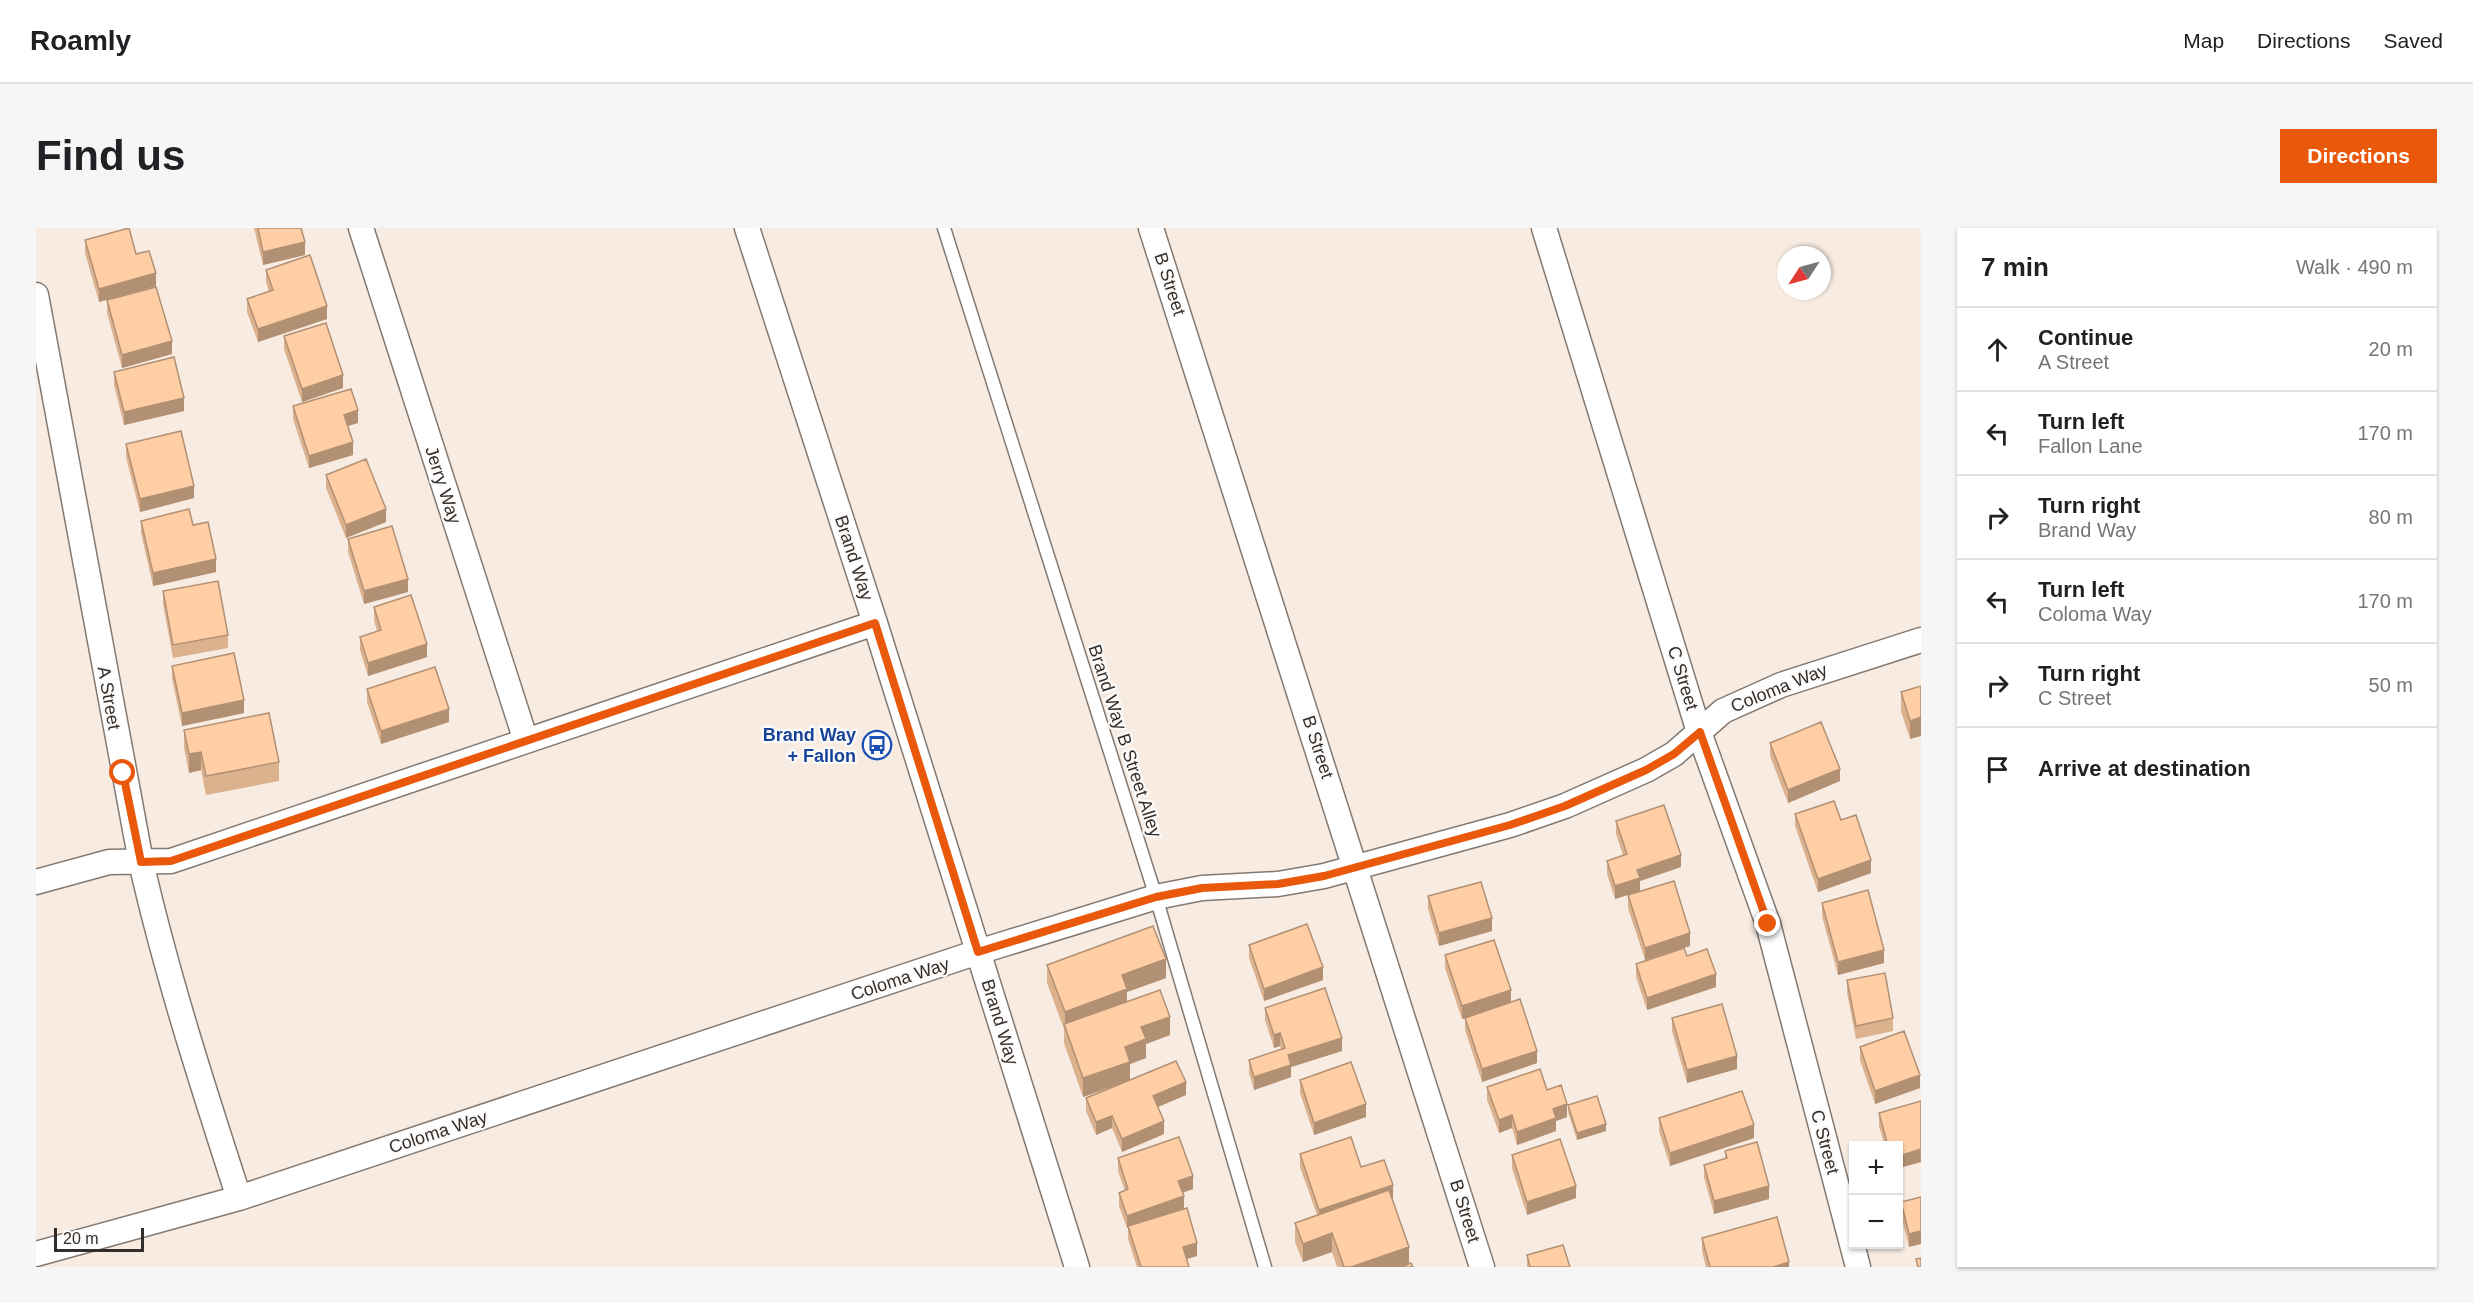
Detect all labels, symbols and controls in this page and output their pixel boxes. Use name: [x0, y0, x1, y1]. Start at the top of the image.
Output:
text: Roamly: [30, 25, 131, 56]
text: Map: [2183, 29, 2224, 52]
text: Directions: [2257, 29, 2350, 52]
text: Saved: [2383, 29, 2443, 52]
button: Directions: [2280, 129, 2437, 183]
text: Find us: [36, 132, 185, 179]
north arrow: [1777, 246, 1831, 300]
street label: B Street: [1150, 250, 1190, 318]
text: 7 min: [1981, 252, 2049, 282]
text: Walk · 490 m: [2296, 256, 2413, 278]
text: Continue: [2038, 325, 2133, 350]
icon: ahead: [1981, 333, 2014, 366]
text: 20 m: [2369, 338, 2413, 360]
text: A Street: [2038, 351, 2109, 373]
text: Turn left: [2038, 409, 2124, 434]
icon: left: [1981, 417, 2014, 450]
text: 170 m: [2357, 422, 2413, 444]
text: Fallon Lane: [2038, 435, 2143, 457]
street label: Jerry Way: [421, 444, 465, 526]
text: Turn right: [2038, 493, 2140, 518]
icon: right: [1981, 501, 2014, 534]
text: 80 m: [2369, 506, 2413, 528]
street label: Brand Way: [831, 513, 877, 603]
text: Brand Way: [2038, 519, 2136, 541]
text: Turn left: [2038, 577, 2124, 602]
icon: left: [1981, 585, 2014, 618]
text: 170 m: [2357, 590, 2413, 612]
text: Coloma Way: [2038, 603, 2152, 625]
street label: Brand Way B Street Alley: [1084, 642, 1166, 840]
street label: C Street: [1664, 644, 1702, 712]
street label: Coloma Way: [1728, 660, 1830, 716]
text: Turn right: [2038, 661, 2140, 686]
street label: A Street: [94, 665, 124, 731]
icon: right: [1981, 669, 2014, 702]
text: 50 m: [2369, 674, 2413, 696]
text: C Street: [2038, 687, 2111, 709]
street label: B Street: [1298, 713, 1338, 781]
place label: Brand Way + Fallon: [763, 725, 856, 766]
bus stop icon: Brand Way + Fallon: [861, 729, 893, 761]
icon: arrive: [1981, 753, 2014, 786]
text: Arrive at destination: [2038, 756, 2251, 781]
route start: [109, 759, 135, 785]
route end: [1754, 910, 1780, 936]
street label: Coloma Way: [848, 954, 952, 1004]
street label: Brand Way: [978, 977, 1022, 1067]
street label: Coloma Way: [386, 1107, 490, 1157]
street label: C Street: [1807, 1108, 1843, 1176]
map controls: [1849, 1141, 1903, 1249]
button: +: [1849, 1141, 1903, 1195]
street label: B Street: [1446, 1177, 1484, 1245]
button: −: [1849, 1195, 1903, 1249]
scale bar: [54, 1225, 144, 1252]
text: 20 m: [63, 1230, 99, 1247]

